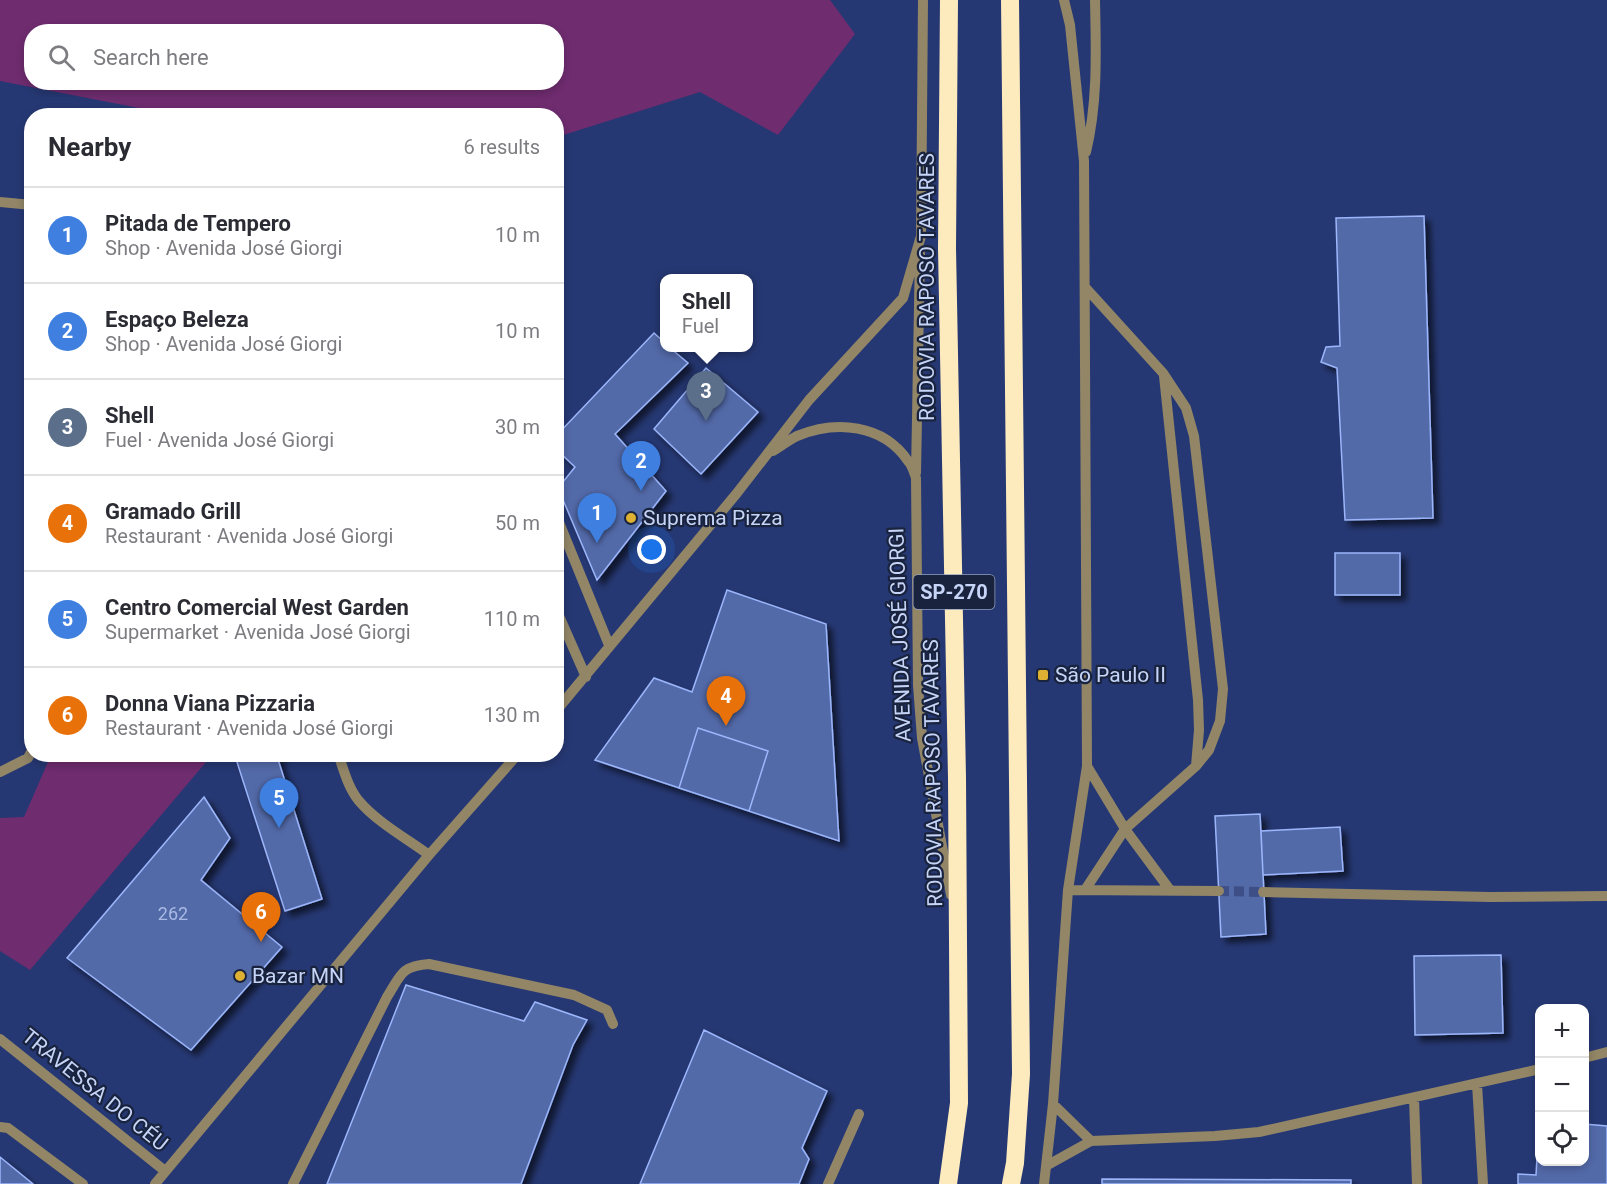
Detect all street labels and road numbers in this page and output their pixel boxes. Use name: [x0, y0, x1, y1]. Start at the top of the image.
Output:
street label: RODOVIA RAPOSO TAVARES: [915, 153, 939, 421]
street label: AVENIDA JOSÉ GIORGI: [884, 527, 916, 743]
road number: SP-270: [914, 575, 994, 609]
street label: RODOVIA RAPOSO TAVARES: [919, 639, 947, 907]
street label: TRAVESSA DO CÉU: [17, 1024, 173, 1156]

